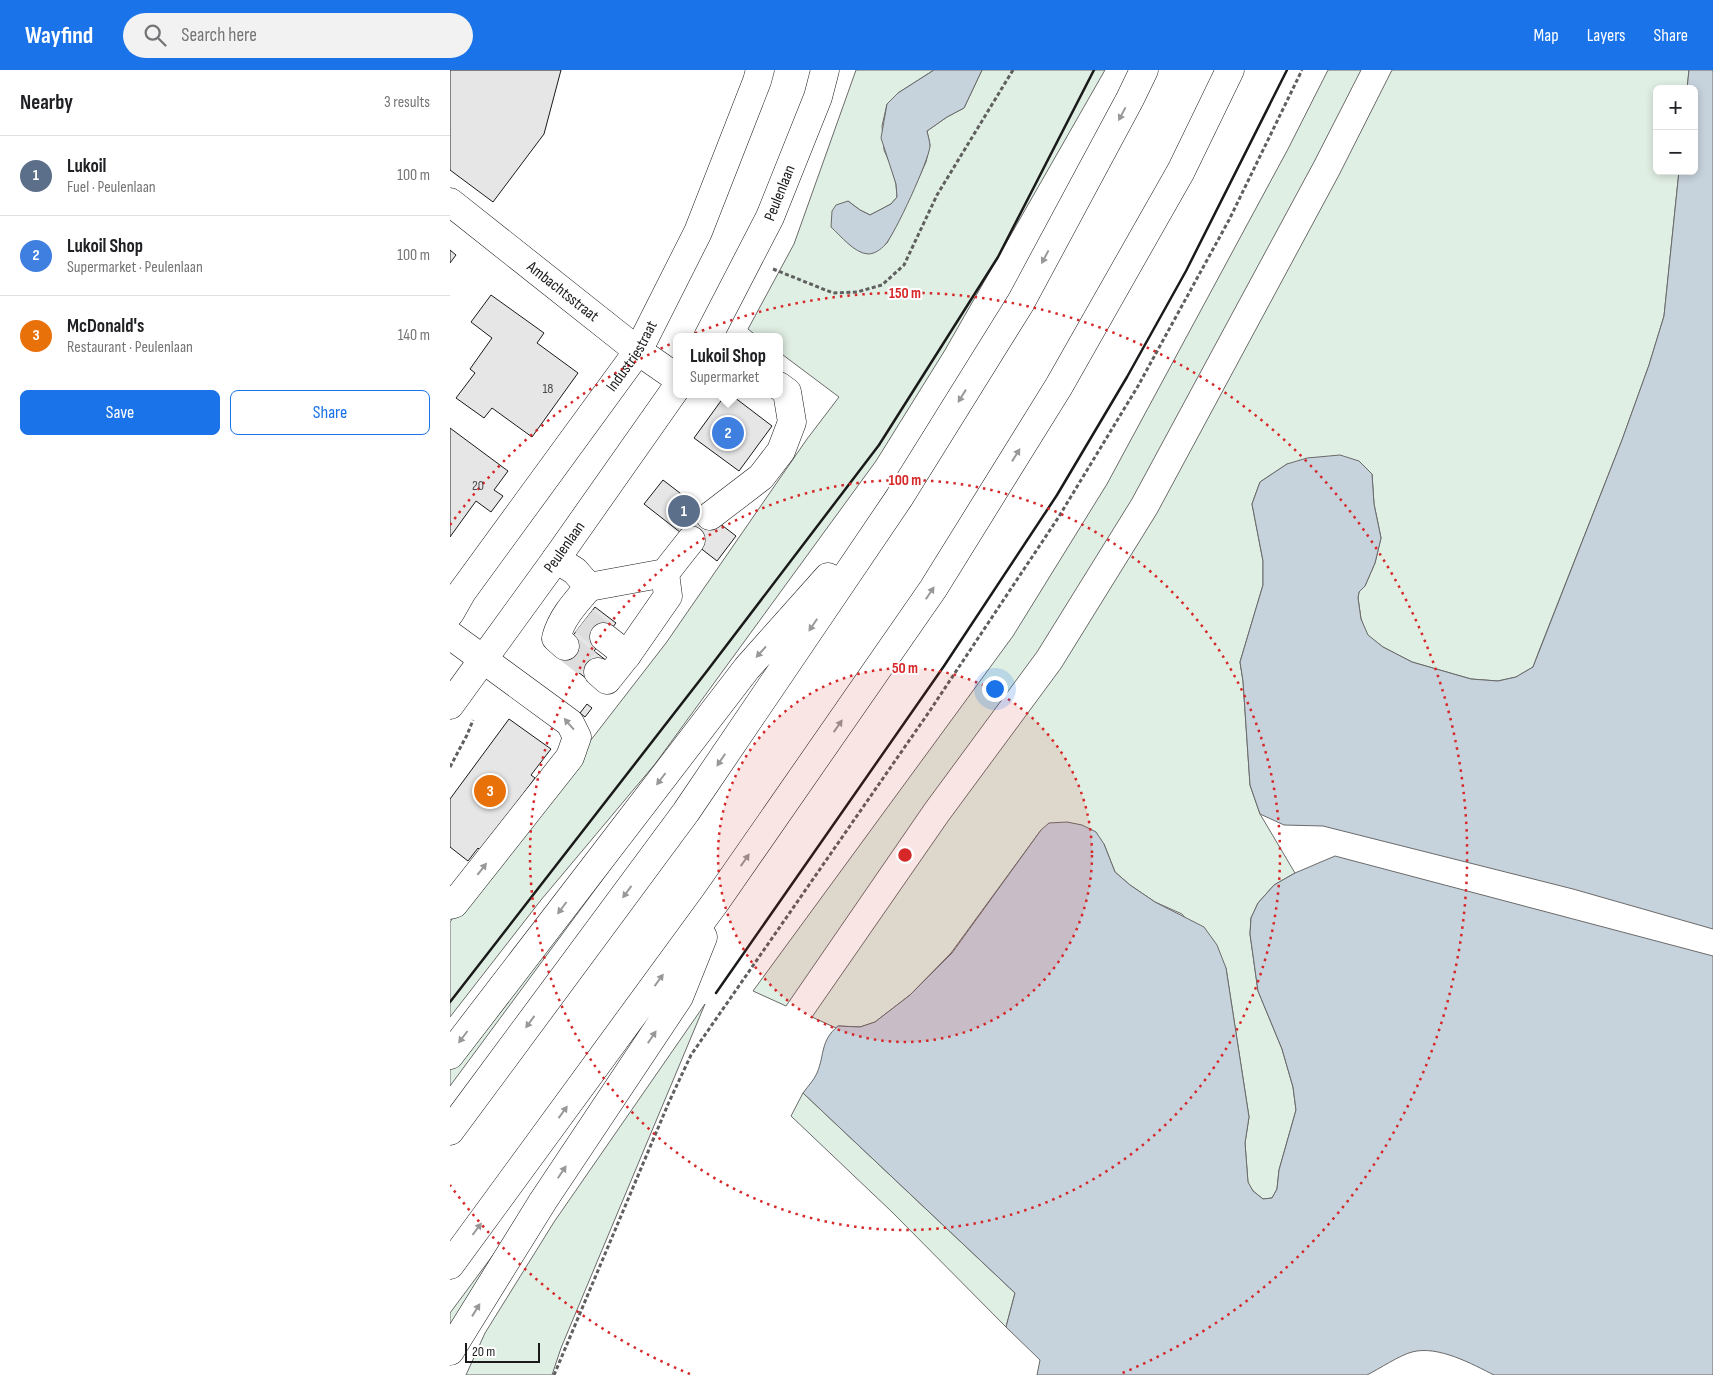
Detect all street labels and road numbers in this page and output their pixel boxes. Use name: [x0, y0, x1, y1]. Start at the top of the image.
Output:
street label: Peulenlaan: [760, 162, 799, 224]
street label: Ambachtsstraat: [522, 257, 603, 326]
street label: Industriestraat: [602, 318, 661, 395]
street label: Peulenlaan: [540, 518, 589, 576]

